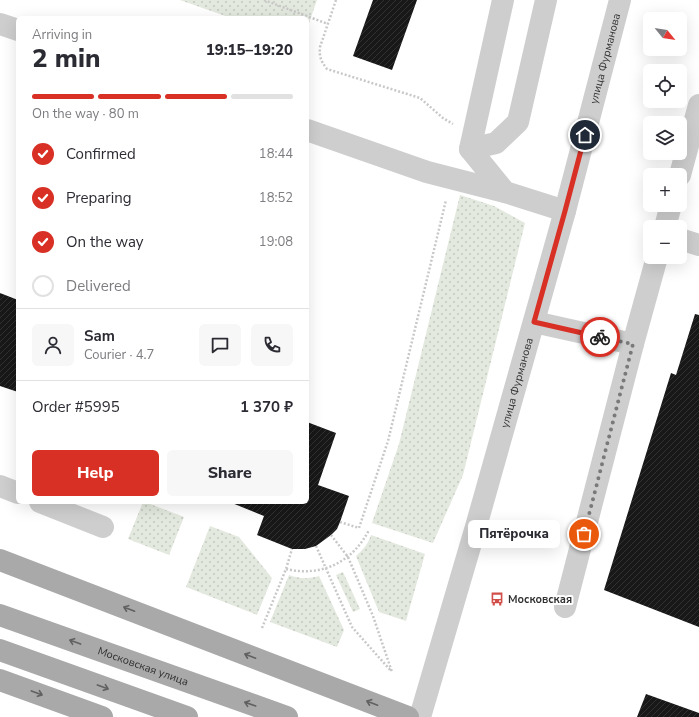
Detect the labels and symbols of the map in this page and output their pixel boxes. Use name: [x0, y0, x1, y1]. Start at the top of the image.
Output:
street label: улица Фурманова: [586, 12, 624, 105]
north arrow: [643, 12, 687, 56]
pin: [568, 118, 602, 152]
courier: [580, 317, 620, 357]
street label: улица Фурманова: [497, 336, 537, 430]
pin: [567, 517, 601, 551]
callout: Пятёрочка: [468, 520, 560, 548]
bus stop icon: Московская: [489, 591, 505, 607]
place label: Московская: [508, 592, 572, 607]
one-way arrow: [123, 605, 135, 613]
one-way arrow: [69, 637, 81, 645]
street label: Московская улица: [96, 643, 191, 689]
one-way arrow: [245, 651, 257, 659]
one-way arrow: [96, 683, 108, 691]
one-way arrow: [30, 690, 42, 698]
one-way arrow: [366, 698, 378, 706]
one-way arrow: [244, 700, 257, 707]

